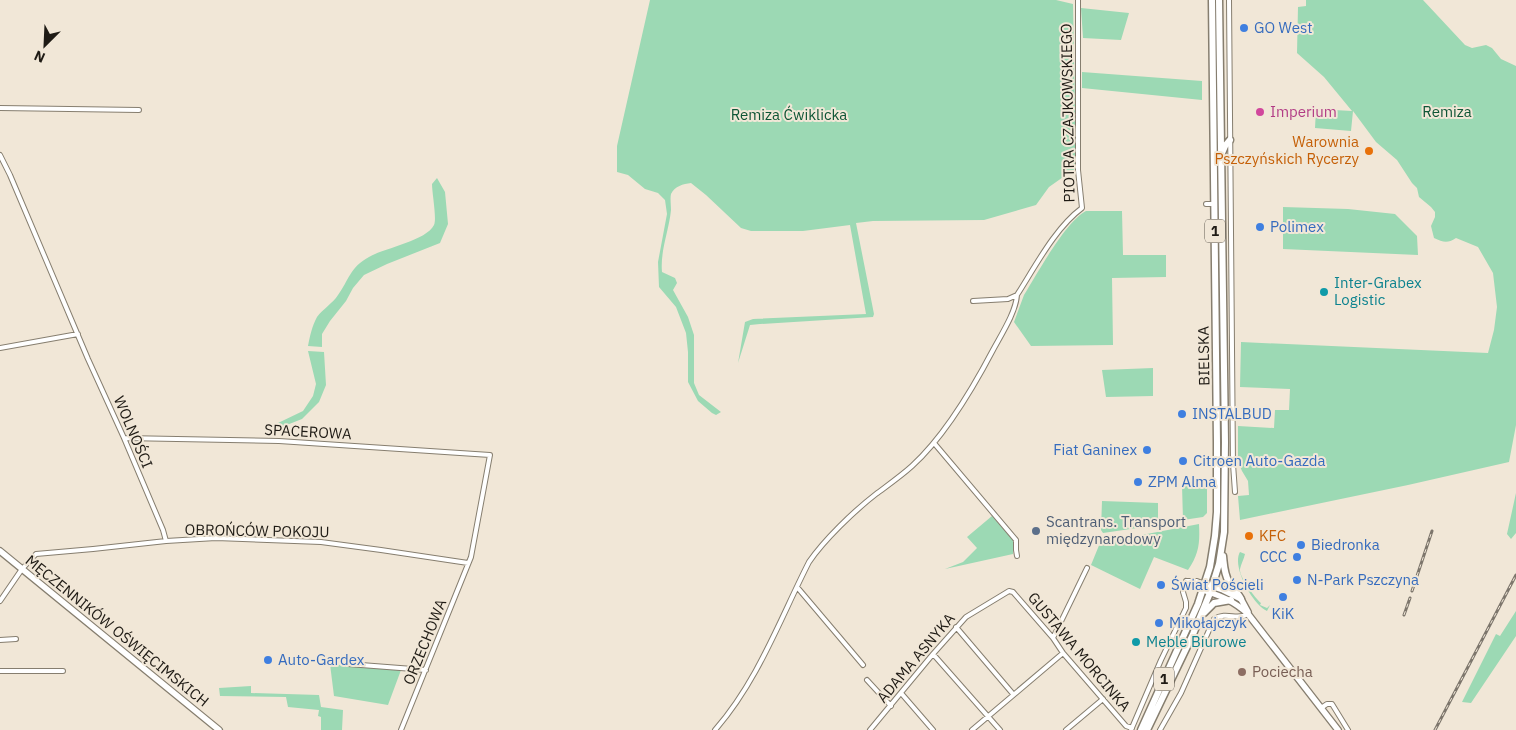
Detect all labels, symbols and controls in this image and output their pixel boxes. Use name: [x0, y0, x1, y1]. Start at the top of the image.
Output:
place label: GO West: [1254, 18, 1312, 37]
north arrow: [20, 20, 70, 70]
marker: GO West: [1238, 22, 1250, 34]
street label: PIOTRA CZAJKOWSKIEGO: [1056, 23, 1079, 203]
text: N: [31, 47, 48, 67]
place label: Imperium: [1270, 102, 1337, 121]
park label: Remiza: [1422, 102, 1472, 121]
park label: Remiza Ćwiklicka: [731, 105, 847, 124]
marker: Imperium: [1254, 106, 1266, 118]
place label: Warownia Pszczyńskich Rycerzy: [1214, 132, 1360, 168]
marker: Warownia Pszczyńskich Rycerzy: [1363, 145, 1375, 157]
place label: Polimex: [1270, 217, 1324, 236]
road number: 1: [1205, 220, 1225, 242]
marker: Polimex: [1254, 221, 1266, 233]
place label: Inter-Grabex Logistic: [1334, 273, 1422, 309]
marker: Inter-Grabex Logistic: [1318, 286, 1330, 298]
street label: BIELSKA: [1193, 326, 1214, 386]
street label: WOLNOŚCI: [110, 393, 157, 471]
place label: INSTALBUD: [1192, 404, 1272, 423]
marker: INSTALBUD: [1176, 408, 1188, 420]
street label: SPACEROWA: [264, 420, 353, 443]
place label: Fiat Ganinex: [1053, 440, 1137, 459]
marker: Fiat Ganinex: [1141, 444, 1153, 456]
place label: Citroen Auto-Gazda: [1193, 451, 1326, 470]
marker: Citroen Auto-Gazda: [1177, 455, 1189, 467]
place label: ZPM Alma: [1148, 472, 1216, 491]
marker: ZPM Alma: [1132, 476, 1144, 488]
place label: Scantrans. Transport międzynarodowy: [1046, 512, 1186, 548]
street label: OBROŃCÓW POKOJU: [184, 520, 330, 541]
marker: Scantrans. Transport międzynarodowy: [1030, 525, 1042, 537]
place label: KFC: [1259, 526, 1286, 545]
marker: KFC: [1243, 530, 1255, 542]
place label: Biedronka: [1311, 535, 1380, 554]
marker: Biedronka: [1295, 539, 1307, 551]
place label: CCC: [1259, 547, 1287, 566]
street label: MĘCZENNIKÓW OŚWIĘCIMSKICH: [22, 551, 213, 711]
marker: CCC: [1291, 551, 1303, 563]
place label: N-Park Pszczyna: [1307, 570, 1419, 589]
marker: N-Park Pszczyna: [1291, 574, 1303, 586]
place label: Świat Pościeli: [1171, 575, 1264, 594]
marker: Świat Pościeli: [1155, 579, 1167, 591]
street label: GUSTAWA MORCINKA: [1024, 588, 1135, 716]
marker: KiK: [1277, 591, 1289, 603]
street label: ORZECHOWA: [399, 596, 451, 688]
place label: KiK: [1272, 604, 1295, 623]
street label: ADAMA ASNYKA: [873, 609, 959, 706]
place label: Mikołajczyk: [1169, 613, 1247, 632]
marker: Mikołajczyk: [1153, 617, 1165, 629]
place label: Meble Biurowe: [1146, 632, 1246, 651]
marker: Meble Biurowe: [1130, 636, 1142, 648]
place label: Auto-Gardex: [278, 650, 365, 669]
marker: Auto-Gardex: [262, 654, 274, 666]
place label: Pociecha: [1252, 662, 1313, 681]
marker: Pociecha: [1236, 666, 1248, 678]
road number: 1: [1154, 668, 1174, 691]

